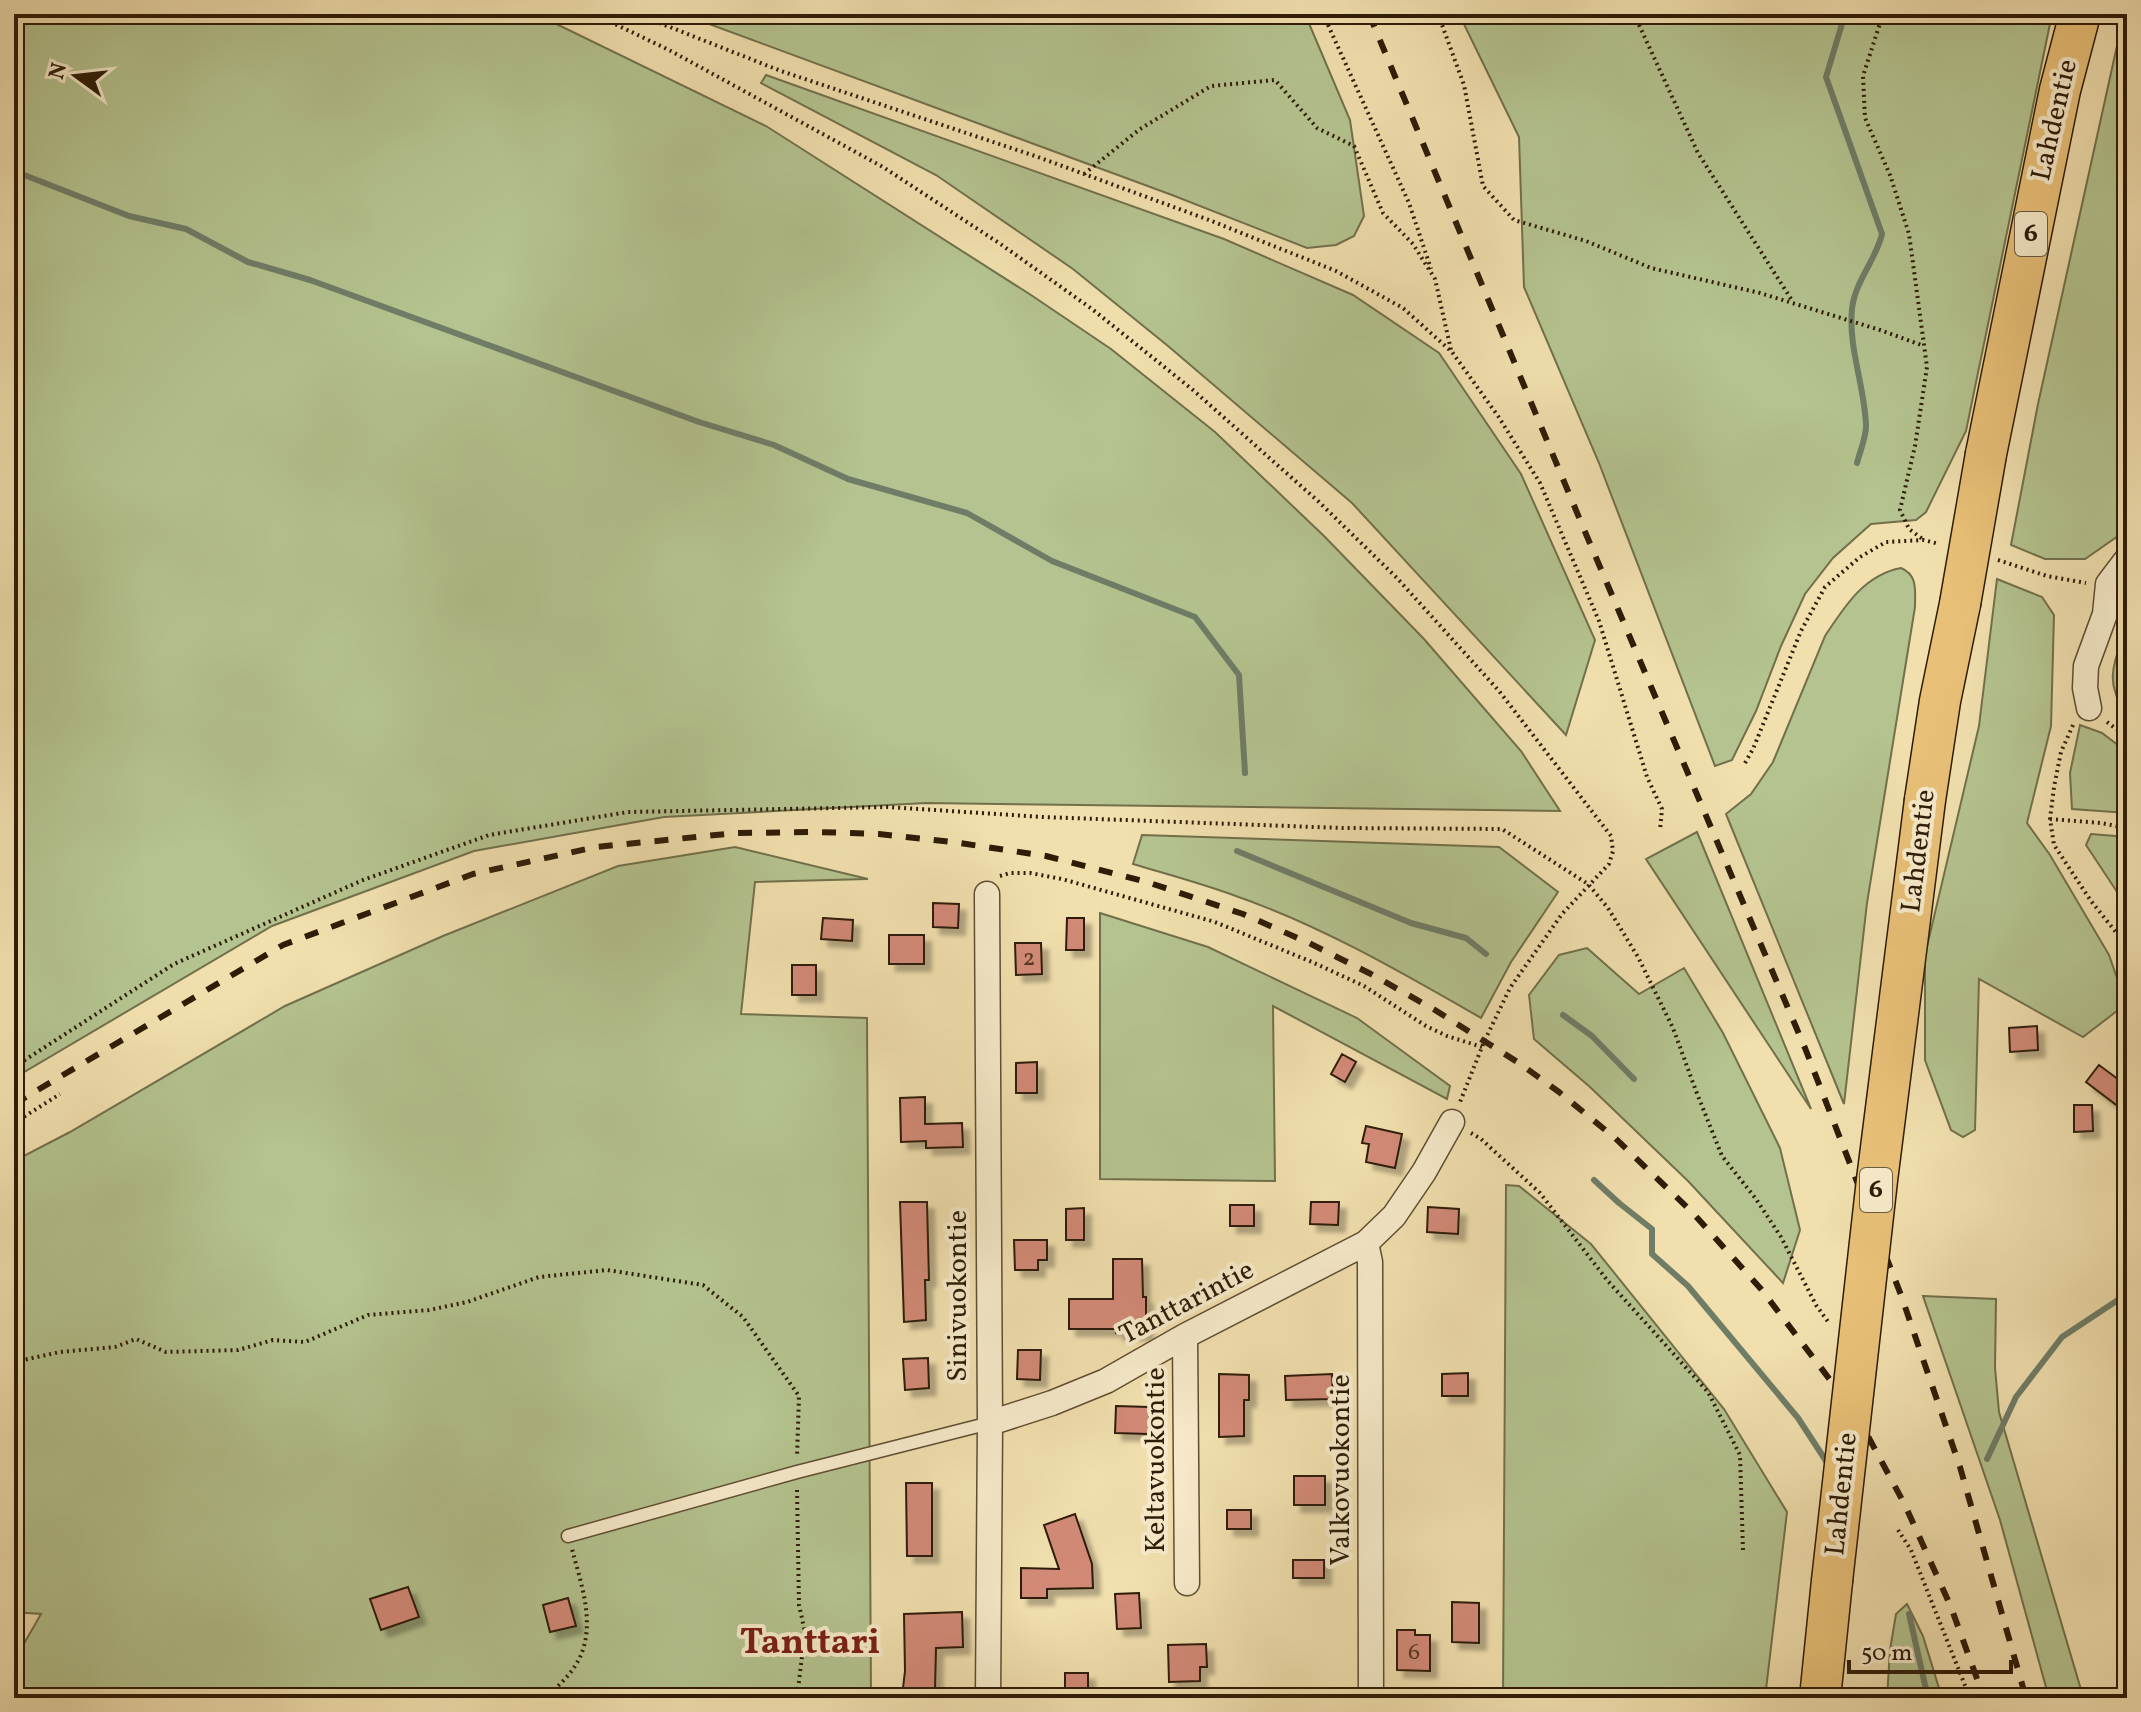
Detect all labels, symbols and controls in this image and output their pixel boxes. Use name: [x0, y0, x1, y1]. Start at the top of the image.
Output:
north arrow: [36, 36, 116, 116]
street label: Lahdentie: [2022, 55, 2088, 185]
text: N: [42, 60, 76, 83]
road number: 6: [2015, 212, 2047, 256]
street label: Lahdentie: [1892, 787, 1946, 915]
house number: 2: [1023, 942, 1035, 976]
road number: 6: [1860, 1168, 1892, 1212]
street label: Sinivuokontie: [939, 1210, 978, 1382]
street label: Tanttarintie: [1113, 1251, 1261, 1355]
street label: Keltavuokontie: [1137, 1367, 1176, 1553]
street label: Valkovuokontie: [1322, 1374, 1361, 1566]
street label: Lahdentie: [1816, 1430, 1868, 1558]
district label: Tanttari: [740, 1619, 880, 1669]
scale bar: [1849, 1624, 2011, 1674]
house number: 6: [1408, 1636, 1420, 1670]
text: 50 m: [1861, 1637, 1913, 1671]

